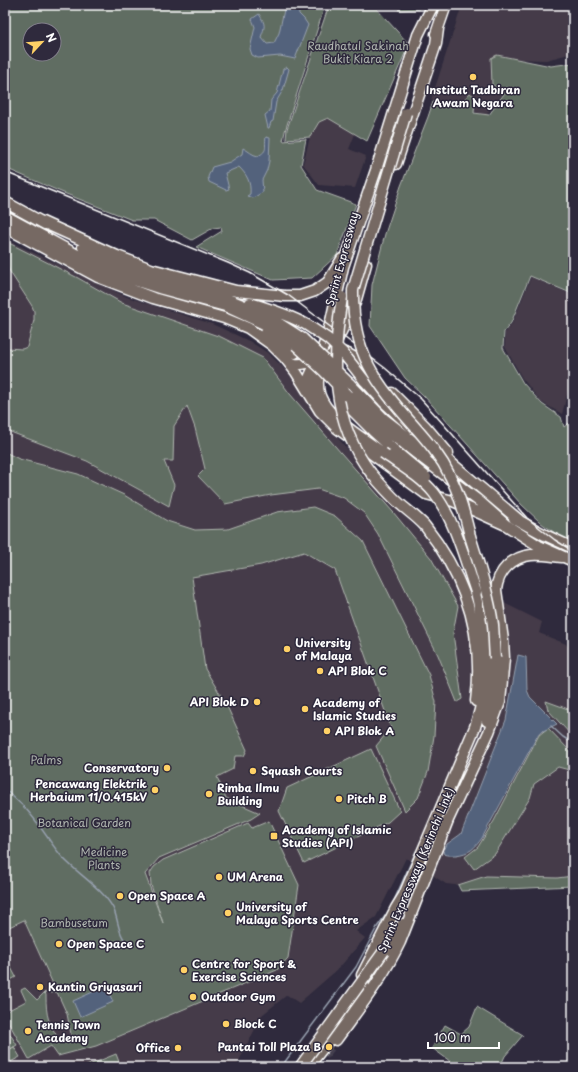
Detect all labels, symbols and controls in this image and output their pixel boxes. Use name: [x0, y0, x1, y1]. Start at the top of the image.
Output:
north arrow: [22, 22, 62, 62]
text: N: [42, 30, 61, 45]
park label: Raudhatul Sakinah Bukit Kiara 2: [307, 37, 409, 67]
marker: Institut Tadbiran Awam Negara: [468, 72, 478, 82]
place label: Institut Tadbiran Awam Negara: [426, 81, 520, 111]
street label: Sprint Expressway: [321, 210, 362, 308]
place label: University of Malaya: [295, 634, 353, 664]
marker: University of Malaya: [282, 644, 292, 654]
place label: API Blok C: [327, 662, 387, 679]
marker: API Blok C: [315, 666, 325, 676]
place label: API Blok D: [189, 693, 249, 710]
place label: Academy of Islamic Studies: [312, 694, 396, 724]
marker: API Blok D: [252, 697, 262, 707]
marker: Academy of Islamic Studies: [300, 704, 310, 714]
place label: API Blok A: [334, 722, 395, 739]
marker: API Blok A: [322, 726, 332, 736]
park label: Palms: [30, 751, 62, 768]
place label: Conservatory: [84, 759, 159, 776]
place label: Squash Courts: [261, 762, 343, 779]
marker: Conservatory: [162, 763, 172, 773]
marker: Squash Courts: [248, 766, 258, 776]
place label: Pencawang Elektrik Herbaium 11/0.415kV: [30, 775, 148, 805]
place label: Rimba Ilmu Building: [217, 779, 279, 809]
marker: Pencawang Elektrik Herbaium 11/0.415kV: [150, 785, 160, 795]
street label: Sprint Expressway (Kerinchi Link): [373, 785, 458, 955]
marker: Rimba Ilmu Building: [204, 789, 214, 799]
place label: Pitch B: [347, 790, 387, 807]
marker: Pitch B: [334, 794, 344, 804]
park label: Botanical Garden: [37, 814, 131, 831]
place label: Academy of Islamic Studies (API): [281, 821, 392, 851]
marker: Academy of Islamic Studies (API): [269, 831, 279, 841]
park label: Medicine Plants: [81, 843, 127, 873]
place label: UM Arena: [227, 868, 284, 885]
marker: UM Arena: [214, 872, 224, 882]
place label: Open Space A: [128, 887, 206, 904]
marker: Open Space A: [115, 891, 125, 901]
place label: University of Malaya Sports Centre: [236, 898, 359, 928]
marker: University of Malaya Sports Centre: [223, 908, 233, 918]
park label: Bambusetum: [40, 914, 108, 931]
place label: Open Space C: [67, 935, 144, 952]
marker: Open Space C: [54, 939, 64, 949]
place label: Centre for Sport & Exercise Sciences: [192, 955, 296, 985]
marker: Centre for Sport & Exercise Sciences: [179, 965, 189, 975]
place label: Kantin Griyasari: [48, 978, 142, 995]
marker: Kantin Griyasari: [35, 982, 45, 992]
place label: Outdoor Gym: [201, 988, 276, 1005]
marker: Outdoor Gym: [188, 992, 198, 1002]
place label: Block C: [234, 1015, 277, 1032]
place label: Tennis Town Academy: [35, 1016, 101, 1046]
marker: Block C: [221, 1019, 231, 1029]
scale bar: [428, 1024, 499, 1050]
marker: Tennis Town Academy: [23, 1026, 33, 1036]
text: 100 m: [434, 1028, 471, 1046]
place label: Pantai Toll Plaza B: [217, 1038, 321, 1055]
place label: Office: [136, 1039, 170, 1056]
marker: Pantai Toll Plaza B: [324, 1042, 334, 1052]
marker: Office: [173, 1043, 183, 1053]

